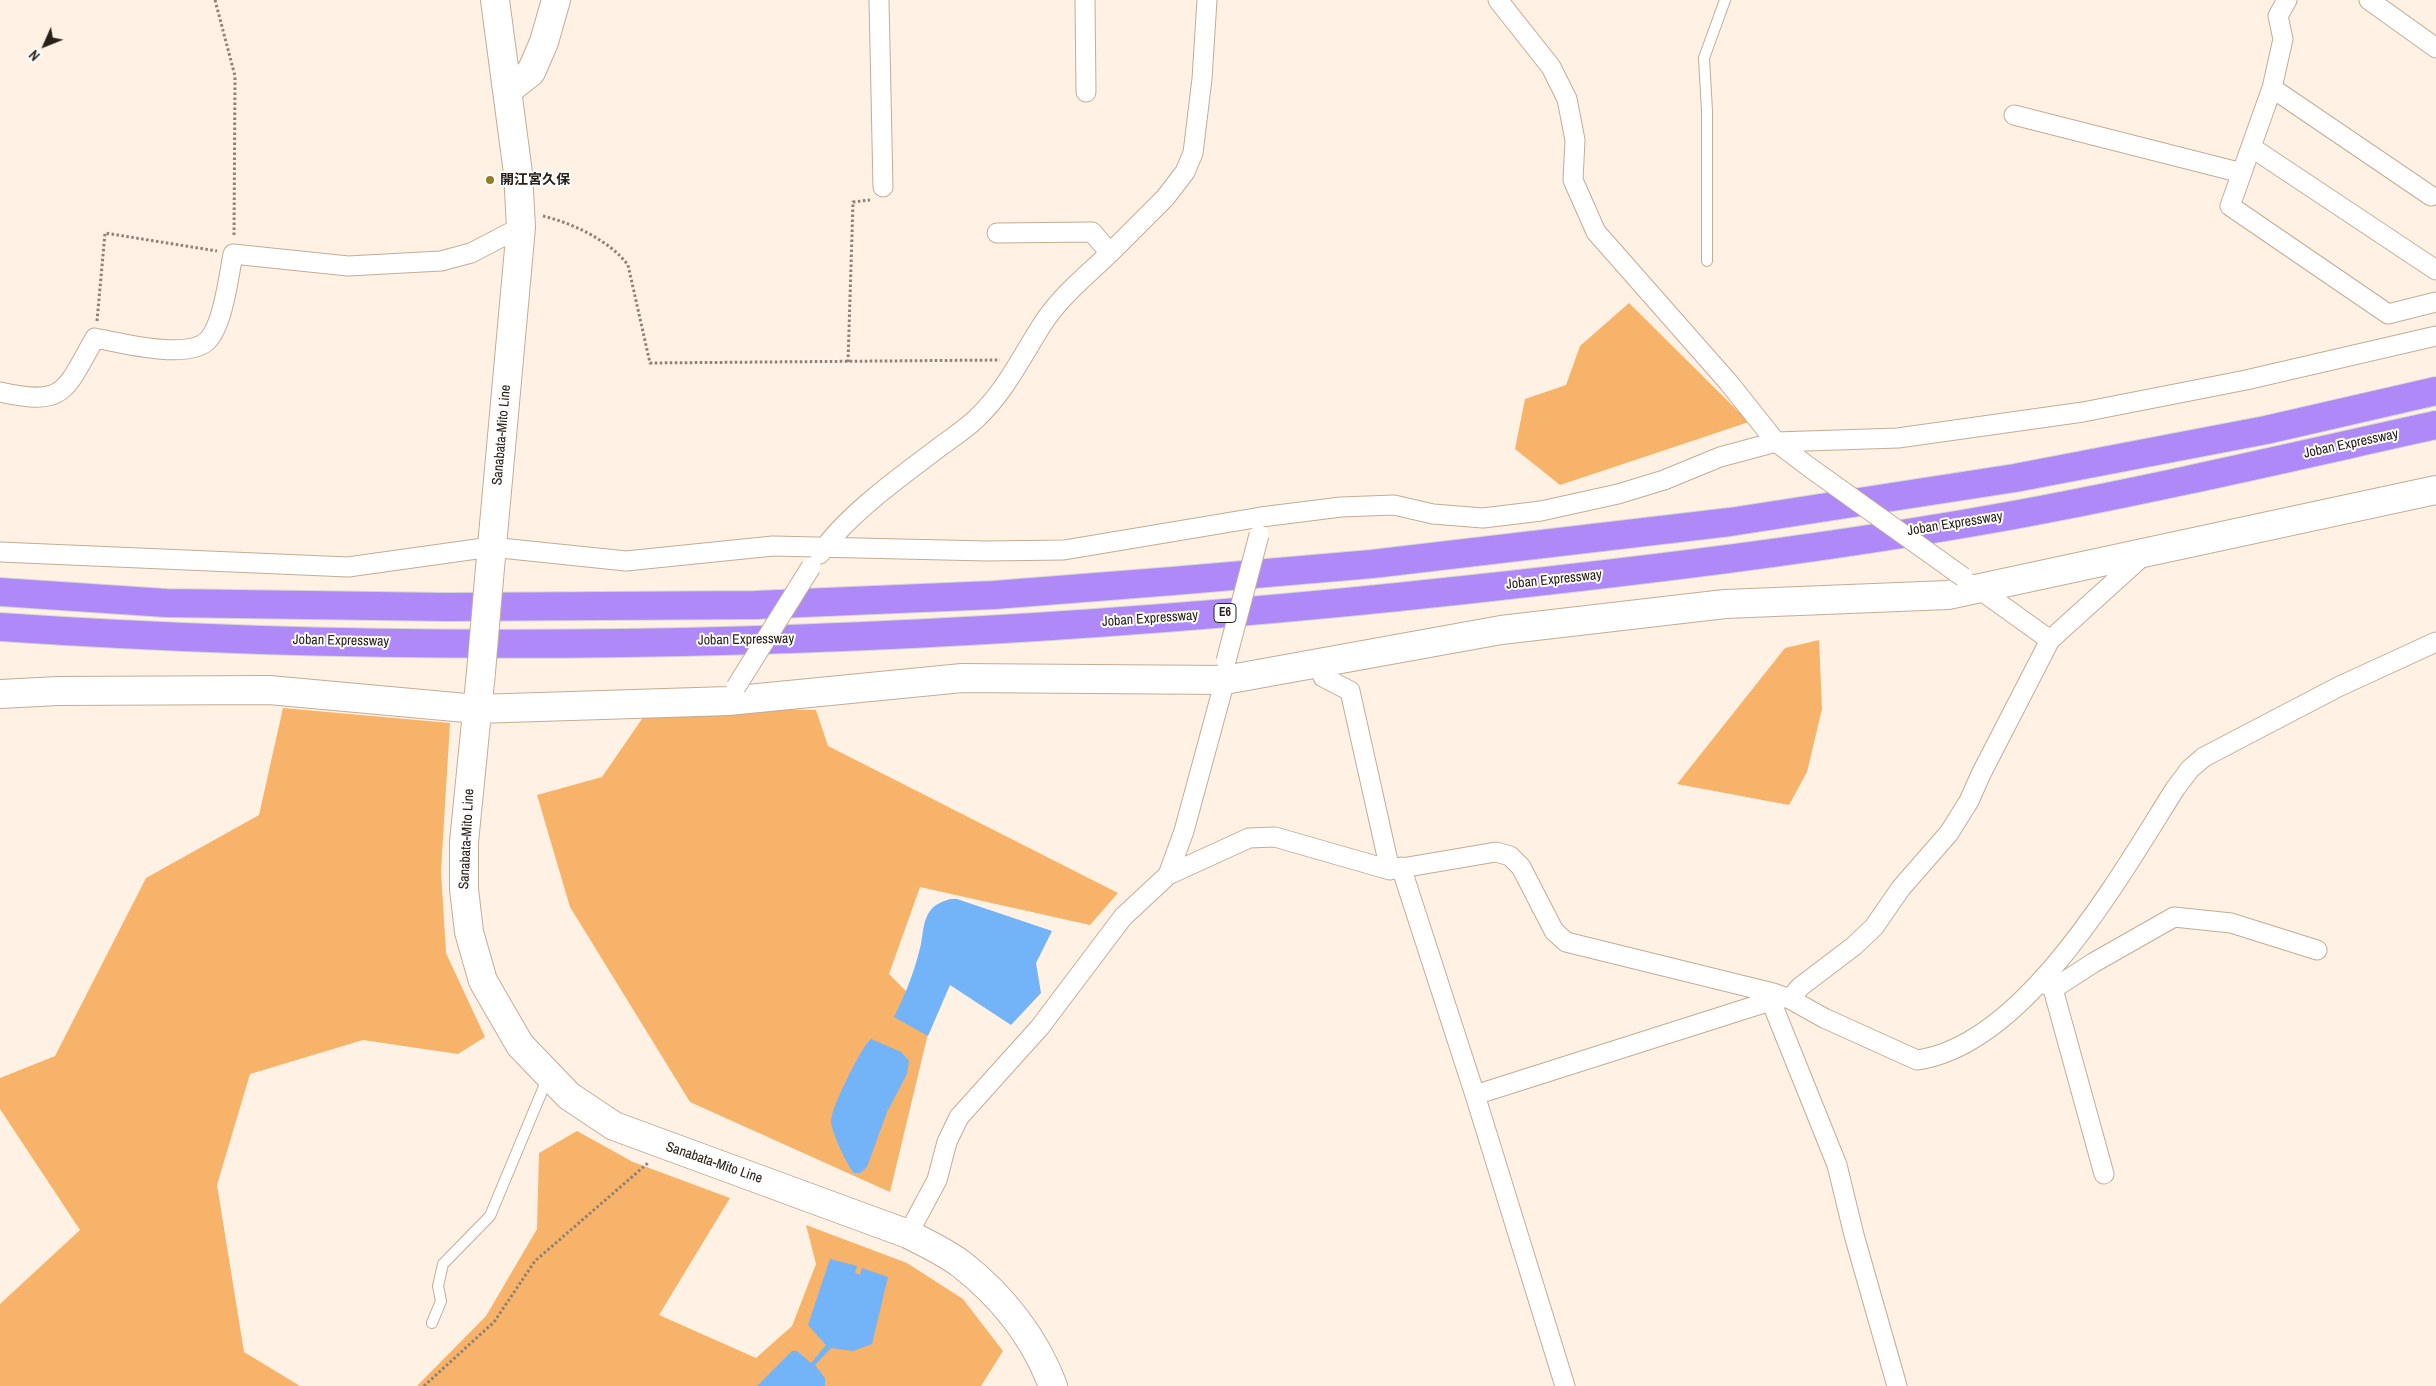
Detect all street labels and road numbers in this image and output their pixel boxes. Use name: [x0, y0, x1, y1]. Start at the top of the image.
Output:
street label: Sanabata-Mito Line: [489, 384, 515, 486]
street label: Joban Expressway: [2302, 426, 2400, 462]
street label: Joban Expressway: [1906, 508, 2004, 540]
street label: Joban Expressway: [1505, 567, 1603, 593]
road number: E6: [1214, 604, 1236, 622]
street label: Joban Expressway: [1101, 607, 1199, 631]
street label: Joban Expressway: [698, 631, 794, 649]
street label: Joban Expressway: [293, 632, 389, 650]
street label: Sanabata-Mito Line: [456, 788, 478, 890]
street label: Sanabata-Mito Line: [664, 1139, 764, 1187]

